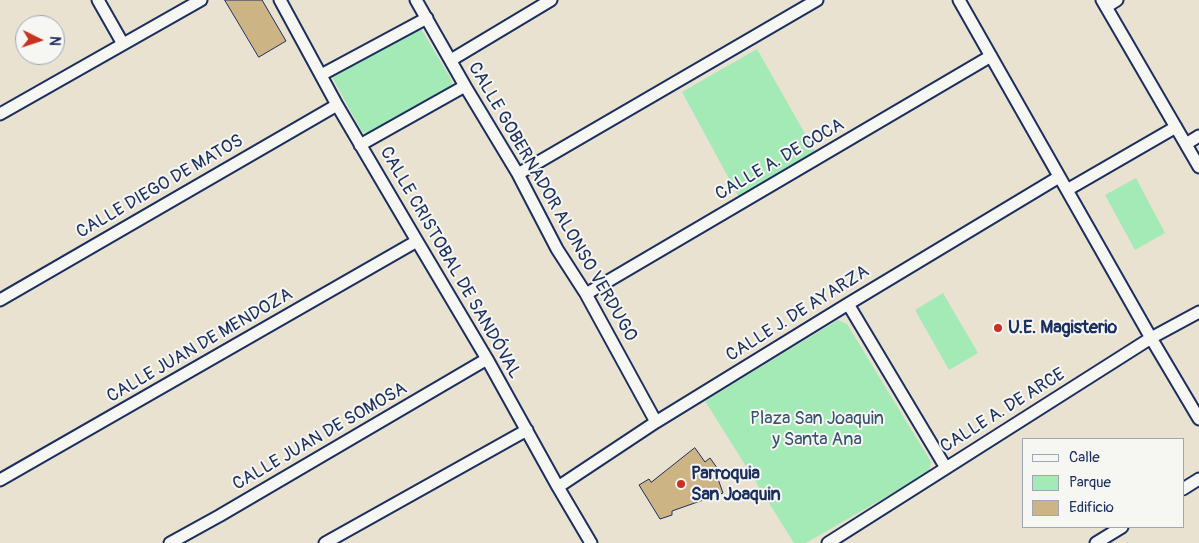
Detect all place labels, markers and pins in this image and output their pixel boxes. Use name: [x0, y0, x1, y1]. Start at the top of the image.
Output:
place label: U.E. Magisterio: [1008, 317, 1117, 339]
marker: U.E. Magisterio: [992, 322, 1004, 334]
place label: Parroquia San Joaquin: [691, 463, 781, 506]
marker: Parroquia San Joaquin: [675, 478, 687, 490]

